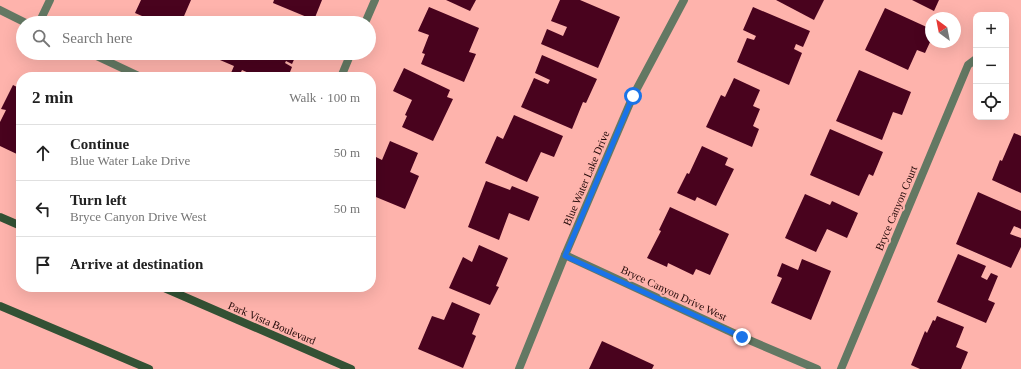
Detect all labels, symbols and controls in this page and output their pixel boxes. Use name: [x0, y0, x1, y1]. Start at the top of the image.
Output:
north arrow: [925, 12, 961, 48]
map controls: [973, 12, 1009, 120]
button: +: [973, 12, 1009, 48]
search box: [16, 16, 376, 60]
icon: search: [30, 27, 52, 49]
text: Search here: [62, 30, 132, 46]
button: −: [973, 48, 1009, 84]
button: locate: [973, 84, 1009, 120]
route start: [624, 87, 642, 105]
text: 2 min: [32, 88, 73, 107]
text: Walk · 100 m: [289, 90, 360, 105]
street label: Blue Water Lake Drive: [561, 129, 611, 227]
text: Continue: [70, 136, 129, 152]
icon: ahead: [32, 142, 54, 164]
text: 50 m: [334, 145, 360, 160]
text: Blue Water Lake Drive: [70, 153, 190, 168]
street label: Bryce Canyon Court: [873, 164, 919, 252]
text: Turn left: [70, 192, 127, 208]
icon: left: [32, 198, 54, 220]
text: 50 m: [334, 201, 360, 216]
text: Bryce Canyon Drive West: [70, 209, 206, 224]
icon: arrive: [32, 254, 54, 276]
text: Arrive at destination: [70, 256, 203, 272]
street label: Bryce Canyon Drive West: [619, 263, 729, 323]
street label: Park Vista Boulevard: [226, 299, 318, 347]
route end: [733, 328, 751, 346]

